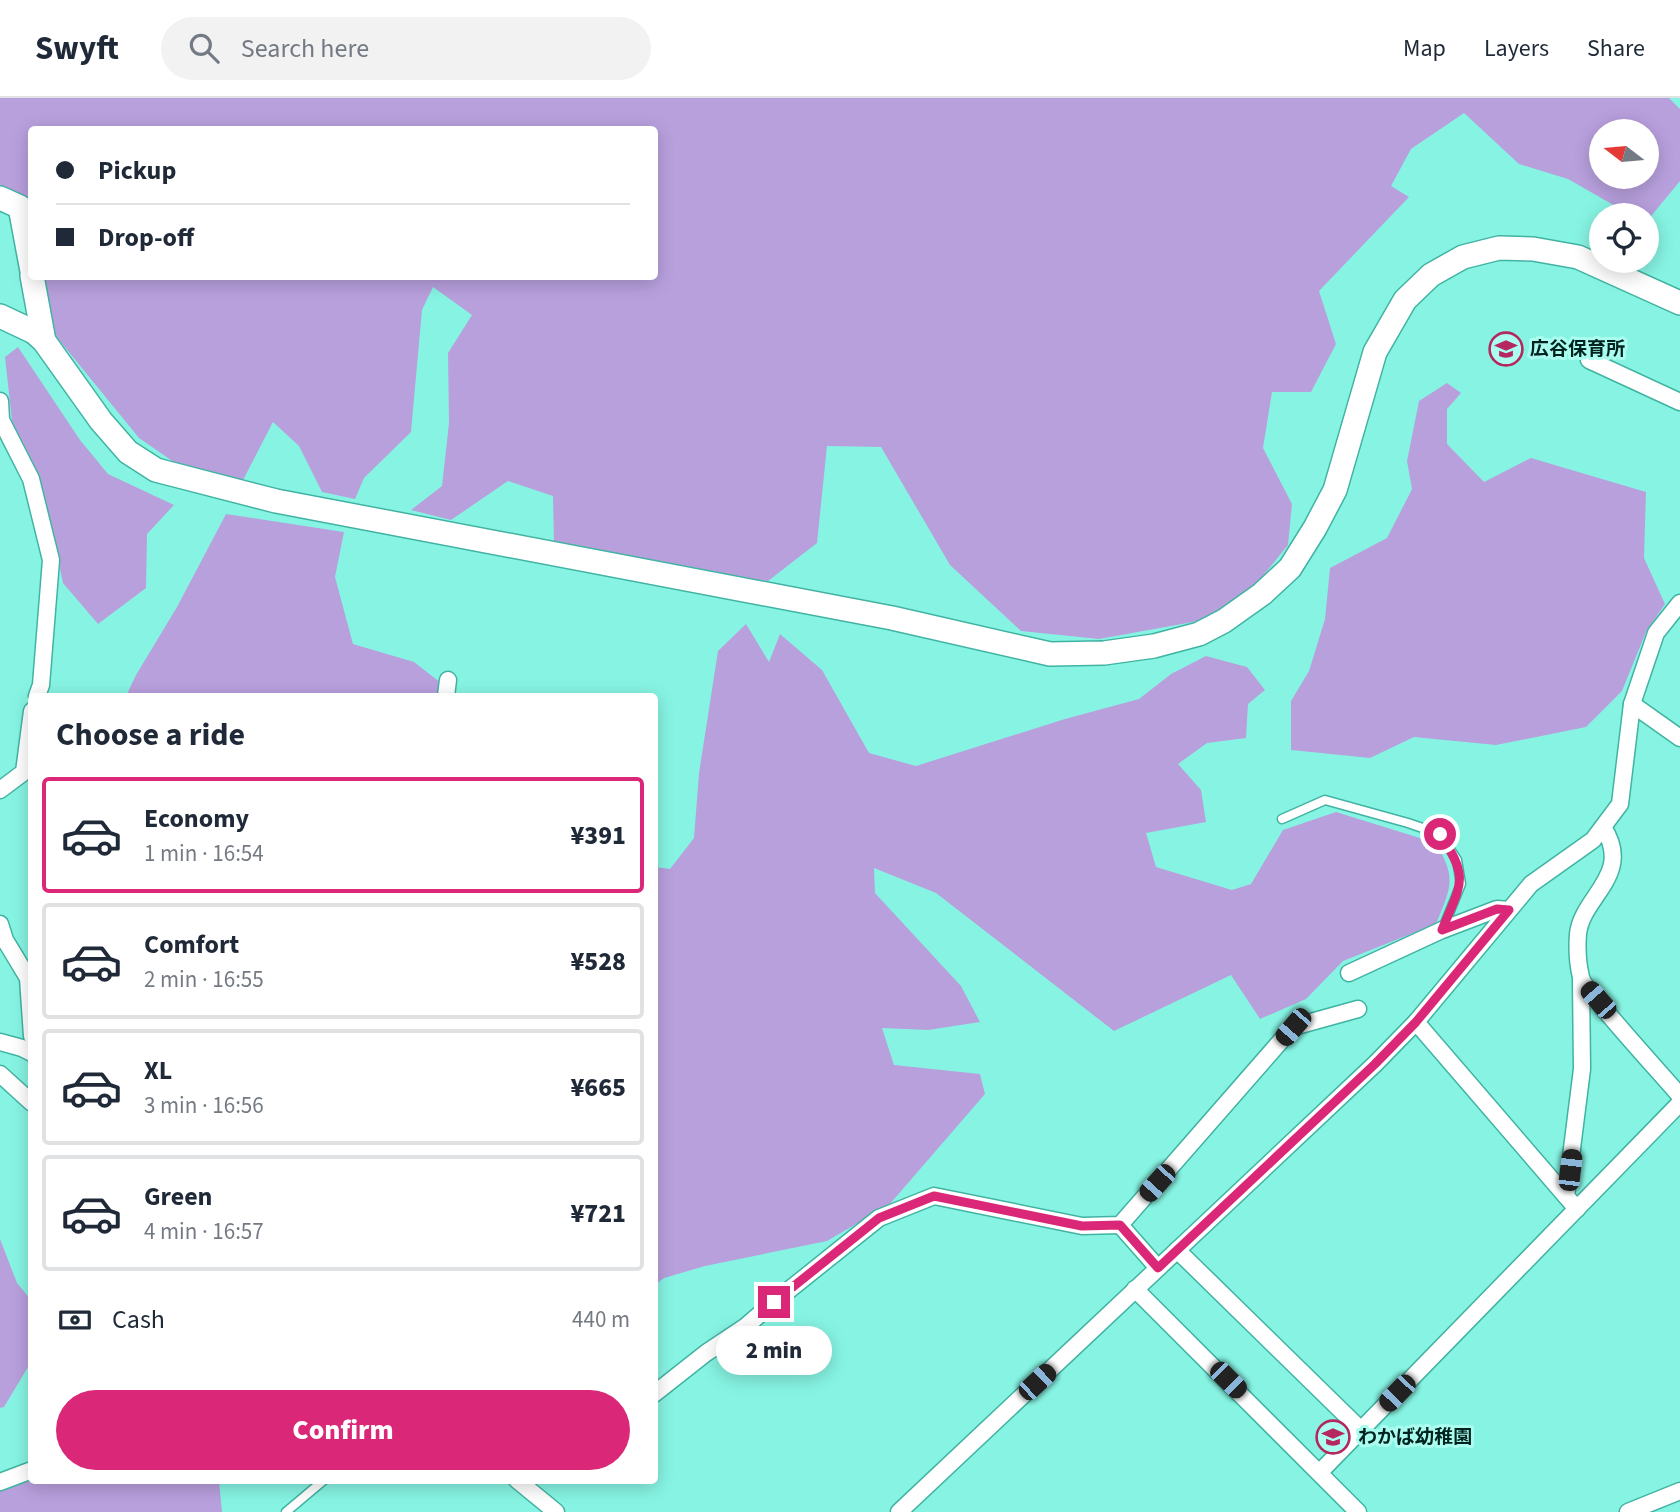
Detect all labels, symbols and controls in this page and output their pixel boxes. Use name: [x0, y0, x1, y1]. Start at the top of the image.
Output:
search box: [161, 17, 651, 80]
text: Swyft: [35, 25, 119, 72]
icon: search: [185, 29, 223, 67]
text: Search here: [241, 30, 369, 67]
text: Map: [1403, 31, 1446, 66]
text: Layers: [1484, 31, 1549, 66]
text: Share: [1587, 31, 1645, 66]
north arrow: [1589, 119, 1659, 189]
map controls: [1589, 119, 1659, 273]
text: Pickup: [98, 152, 176, 189]
button: locate: [1589, 203, 1659, 273]
text: Drop-off: [98, 219, 194, 256]
school or university icon: 広谷保育所: [1487, 330, 1525, 368]
place label: 広谷保育所: [1530, 336, 1625, 363]
text: Choose a ride: [56, 712, 245, 758]
text: Economy: [144, 800, 249, 837]
icon: car: [60, 804, 123, 867]
text: ¥391: [570, 817, 626, 854]
route start: [1424, 818, 1456, 850]
text: 1 min · 16:54: [144, 837, 264, 870]
text: Comfort: [144, 926, 239, 963]
icon: car: [60, 930, 123, 993]
text: ¥528: [570, 943, 626, 980]
text: 2 min · 16:55: [144, 963, 264, 996]
car: [1577, 977, 1620, 1023]
car: [1272, 1004, 1315, 1050]
text: XL: [144, 1052, 172, 1089]
icon: car: [60, 1056, 123, 1119]
text: ¥665: [570, 1069, 626, 1106]
text: 3 min · 16:56: [144, 1089, 264, 1122]
car: [1558, 1148, 1583, 1192]
car: [1136, 1160, 1179, 1206]
text: Green: [144, 1178, 212, 1215]
icon: car: [60, 1182, 123, 1245]
text: ¥721: [570, 1195, 626, 1232]
text: 4 min · 16:57: [144, 1215, 264, 1248]
route end: [758, 1286, 790, 1318]
icon: cash: [56, 1301, 94, 1339]
text: Cash: [112, 1301, 165, 1338]
text: 440 m: [572, 1303, 630, 1336]
callout: 2 min: [716, 1326, 832, 1376]
text: 2 min: [746, 1334, 802, 1367]
car: [1206, 1358, 1251, 1402]
car: [1015, 1360, 1060, 1404]
car: [1375, 1371, 1420, 1415]
button: Confirm: [56, 1390, 630, 1470]
school or university icon: わかば幼稚園: [1314, 1418, 1352, 1456]
place label: わかば幼稚園: [1358, 1424, 1472, 1451]

